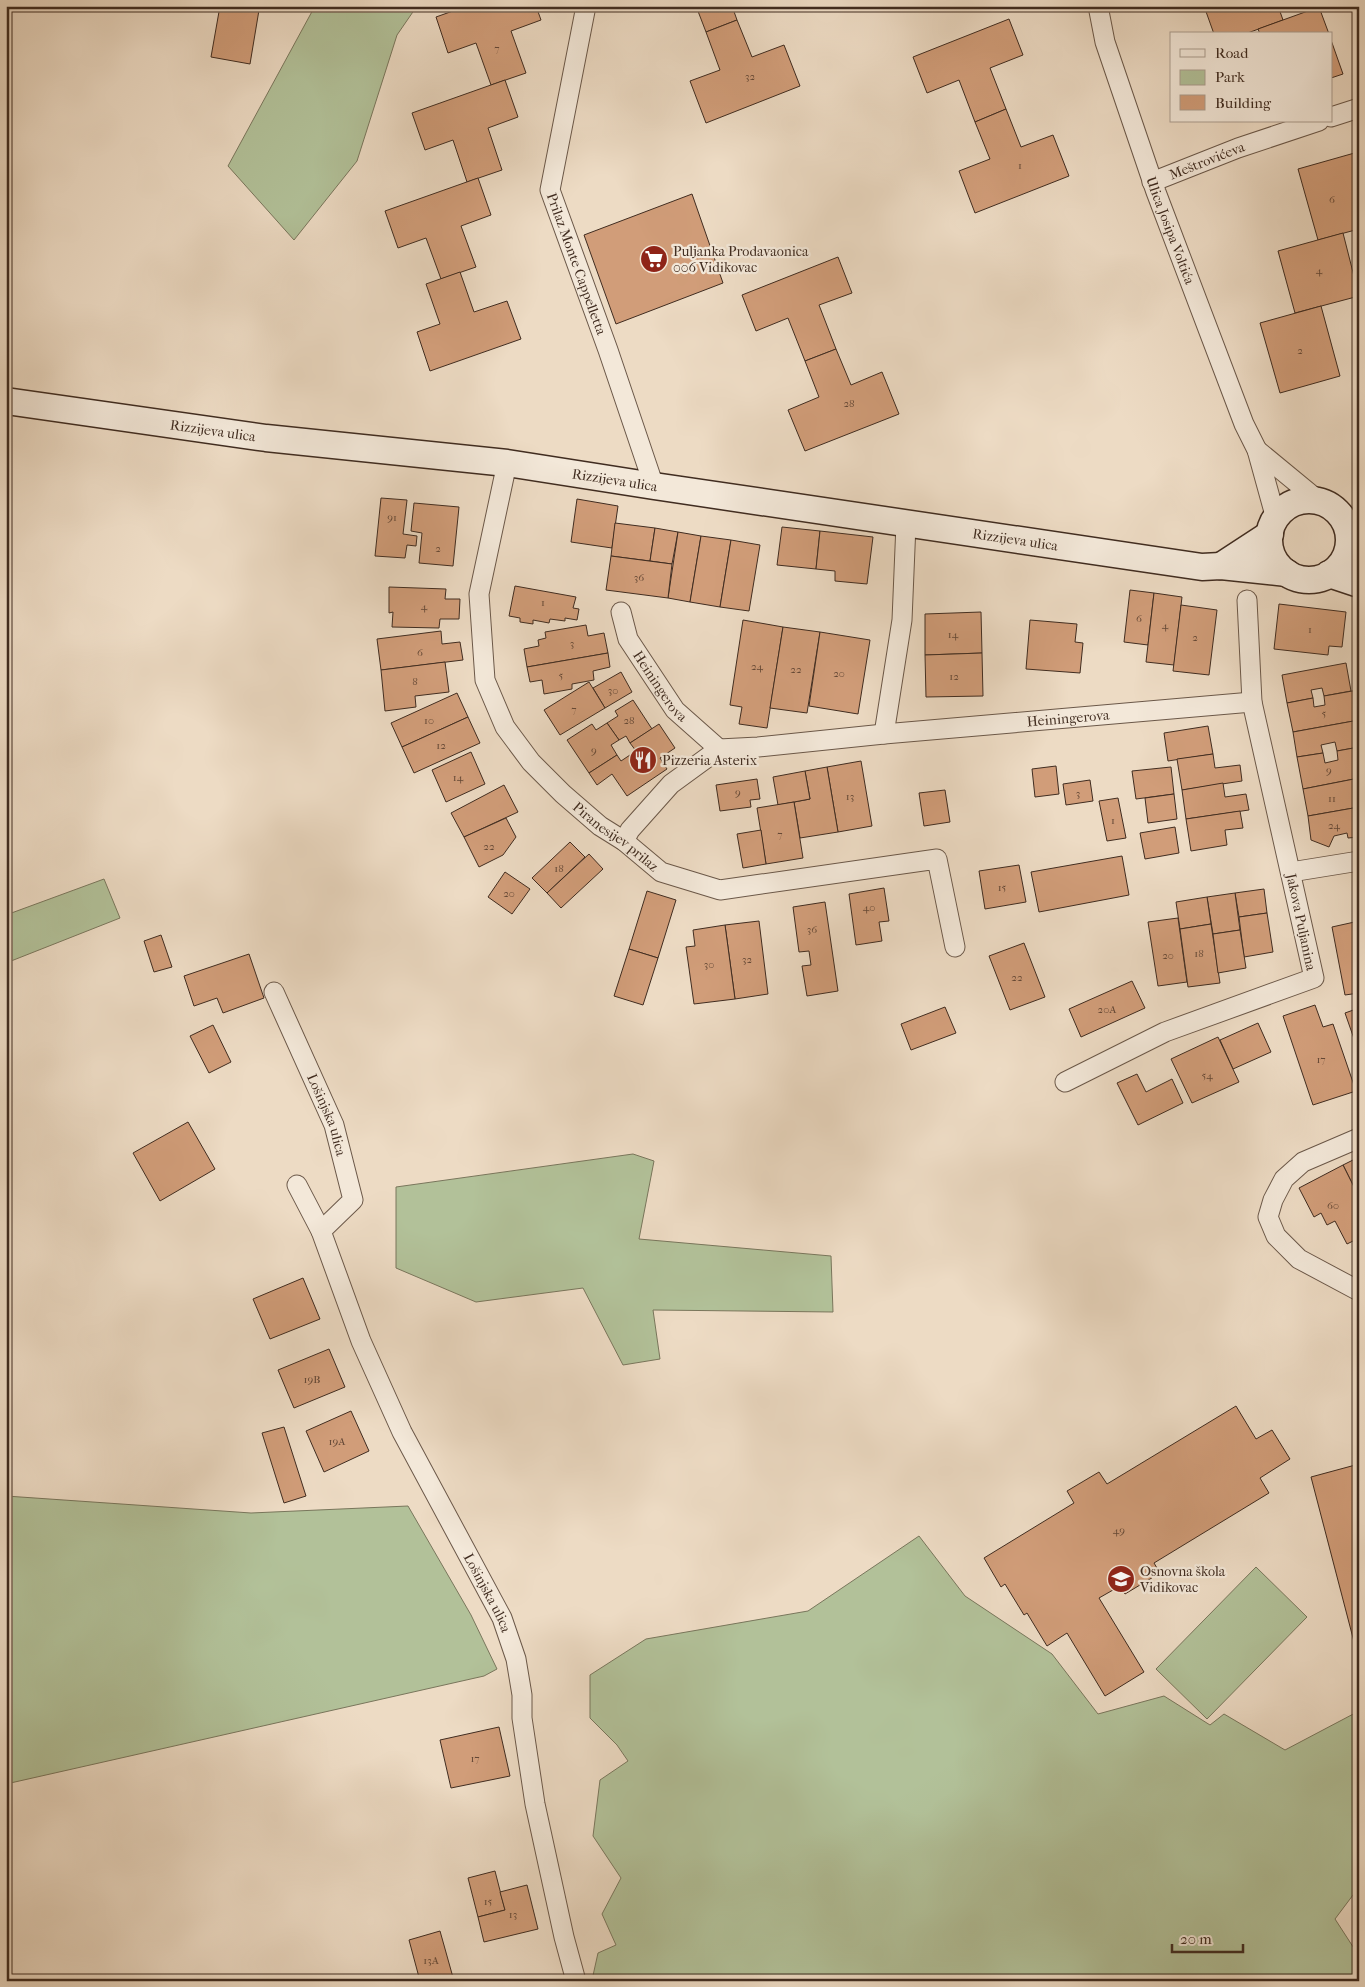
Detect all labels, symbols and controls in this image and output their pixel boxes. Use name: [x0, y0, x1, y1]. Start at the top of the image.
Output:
legend: [1170, 32, 1332, 122]
house number: 7: [494, 42, 500, 55]
text: Road: [1215, 44, 1249, 62]
text: Park: [1215, 68, 1245, 86]
house number: 32: [745, 70, 755, 83]
text: Building: [1215, 94, 1272, 112]
street label: Meštrovićeva: [1167, 138, 1247, 183]
house number: 1: [1018, 159, 1022, 172]
street label: Ulica Josipa Voltića: [1143, 174, 1199, 287]
street label: Prilaz Monte Cappelletta: [543, 190, 610, 338]
house number: 6: [1329, 193, 1335, 206]
place label: Puljanka Prodavaonica 006 Vidikovac: [673, 243, 809, 276]
supermarket icon: Puljanka Prodavaonica 006 Vidikovac: [639, 244, 669, 274]
house number: 4: [1316, 264, 1323, 277]
house number: 2: [1297, 344, 1303, 357]
house number: 28: [843, 397, 855, 410]
street label: Rizzijeva ulica: [169, 416, 257, 445]
street label: Rizzijeva ulica: [571, 465, 659, 495]
house number: 91: [387, 511, 397, 524]
street label: Rizzijeva ulica: [972, 525, 1060, 554]
house number: 2: [435, 542, 441, 555]
house number: 36: [634, 571, 644, 584]
house number: 1: [541, 596, 545, 609]
house number: 4: [421, 600, 428, 613]
house number: 6: [1136, 612, 1142, 625]
house number: 4: [1162, 619, 1169, 632]
house number: 1: [1308, 623, 1312, 636]
house number: 14: [948, 628, 959, 641]
house number: 2: [1192, 631, 1198, 644]
house number: 3: [570, 637, 574, 650]
house number: 6: [417, 646, 423, 659]
street label: Heiningerova: [630, 647, 691, 726]
house number: 24: [751, 660, 764, 673]
house number: 22: [790, 663, 802, 676]
house number: 20: [833, 667, 845, 680]
house number: 5: [559, 669, 564, 682]
house number: 12: [949, 670, 959, 683]
house number: 8: [412, 675, 418, 688]
house number: 30: [608, 684, 618, 697]
house number: 7: [571, 703, 577, 716]
street label: Heiningerova: [1026, 706, 1111, 730]
house number: 5: [1322, 707, 1327, 720]
house number: 10: [424, 714, 434, 727]
house number: 28: [623, 714, 635, 727]
house number: 12: [436, 739, 446, 752]
house number: 9: [591, 744, 597, 757]
restaurant icon: Pizzeria Asterix: [628, 745, 658, 775]
place label: Pizzeria Asterix: [662, 752, 758, 769]
house number: 9: [1326, 764, 1332, 777]
house number: 14: [453, 771, 464, 784]
house number: 9: [735, 786, 741, 799]
house number: 3: [1076, 787, 1080, 800]
house number: 13: [846, 790, 854, 803]
house number: 11: [1328, 792, 1336, 805]
street label: Piranesijev prilaz: [570, 798, 662, 875]
house number: 1: [1111, 814, 1115, 827]
house number: 24: [1328, 819, 1341, 832]
house number: 7: [777, 828, 783, 841]
house number: 22: [483, 840, 495, 853]
house number: 18: [554, 862, 564, 875]
street label: Jakova Puljanina: [1282, 871, 1320, 973]
house number: 15: [998, 881, 1007, 894]
house number: 20: [503, 887, 515, 900]
house number: 40: [863, 901, 875, 914]
house number: 36: [807, 923, 817, 936]
house number: 18: [1194, 947, 1204, 960]
house number: 20: [1162, 949, 1174, 962]
house number: 32: [742, 953, 752, 966]
house number: 30: [704, 958, 714, 971]
house number: 22: [1011, 971, 1023, 984]
house number: 20A: [1098, 1003, 1117, 1016]
house number: 17: [1316, 1053, 1326, 1066]
house number: 54: [1201, 1069, 1213, 1082]
street label: Lošinjska ulica: [303, 1071, 350, 1158]
house number: 60: [1327, 1199, 1339, 1212]
house number: 19B: [304, 1373, 320, 1386]
house number: 19A: [329, 1435, 346, 1448]
house number: 49: [1113, 1524, 1125, 1537]
street label: Lošinjska ulica: [460, 1550, 515, 1635]
place label: Osnovna škola Vidikovac: [1139, 1563, 1226, 1596]
school or university icon: Osnovna škola Vidikovac: [1106, 1564, 1136, 1594]
house number: 17: [470, 1752, 480, 1765]
house number: 15: [484, 1895, 493, 1908]
house number: 13: [509, 1908, 517, 1921]
scale bar: [1172, 1922, 1244, 1954]
text: 20 m: [1180, 1930, 1212, 1948]
house number: 13A: [423, 1954, 440, 1967]

